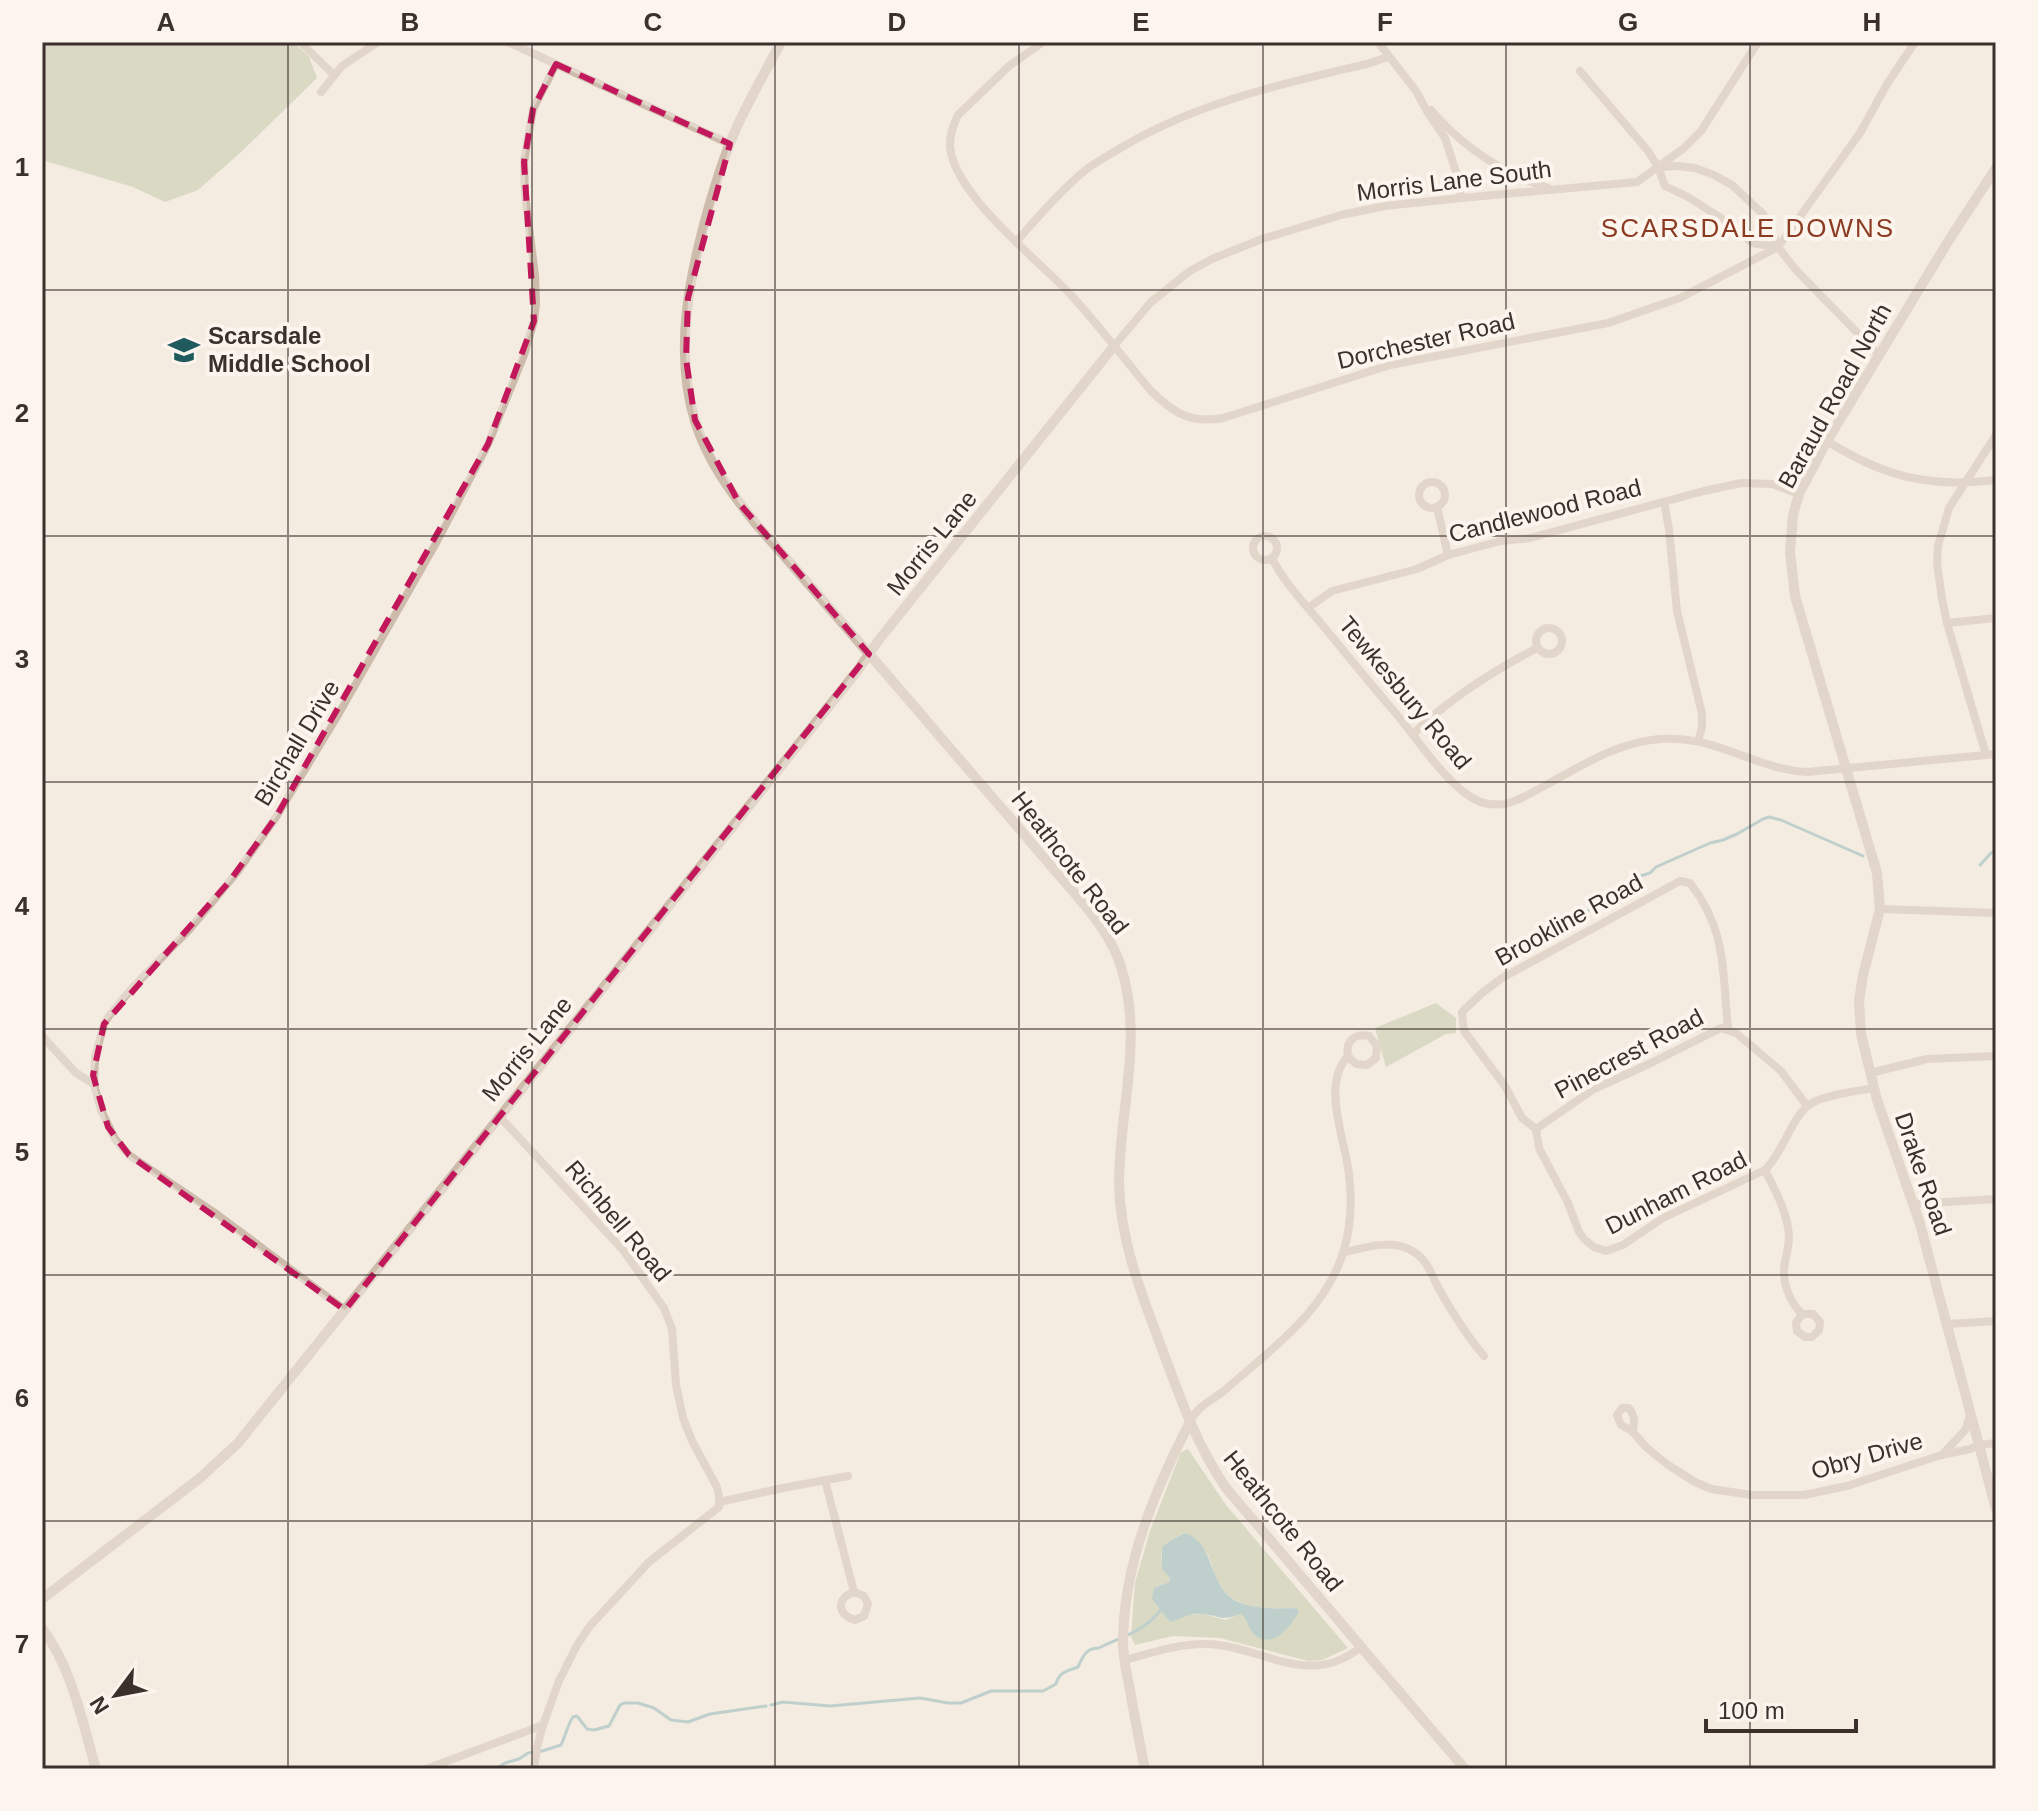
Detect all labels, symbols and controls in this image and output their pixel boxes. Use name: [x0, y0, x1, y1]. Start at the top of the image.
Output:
text: A: [157, 7, 176, 37]
text: B: [401, 7, 419, 37]
text: C: [644, 7, 663, 37]
text: D: [888, 7, 906, 37]
text: E: [1132, 7, 1150, 37]
text: F: [1377, 7, 1393, 37]
text: G: [1618, 7, 1638, 37]
text: H: [1863, 7, 1881, 37]
text: 1: [15, 152, 29, 182]
street label: Morris Lane South: [1355, 155, 1553, 206]
district label: SCARSDALE DOWNS: [1601, 213, 1895, 243]
street label: Baraud Road North: [1773, 299, 1896, 493]
street label: Dorchester Road: [1334, 307, 1517, 374]
place label: Scarsdale Middle School: [208, 322, 371, 377]
school or university icon: Scarsdale Middle School: [167, 333, 201, 367]
text: 2: [15, 398, 29, 428]
street label: Candlewood Road: [1446, 474, 1644, 548]
street label: Morris Lane: [881, 485, 982, 600]
street label: Tewkesbury Road: [1334, 611, 1477, 774]
text: 3: [15, 644, 29, 674]
street label: Birchall Drive: [249, 675, 345, 810]
street label: Heathcote Road: [1006, 786, 1134, 939]
street label: Brookline Road: [1490, 868, 1647, 971]
text: 4: [15, 891, 30, 921]
street label: Morris Lane: [476, 991, 577, 1106]
street label: Pinecrest Road: [1550, 1003, 1708, 1104]
street label: Drake Road: [1890, 1109, 1957, 1239]
text: 5: [15, 1137, 29, 1167]
street label: Dunham Road: [1601, 1145, 1751, 1240]
street label: Richbell Road: [560, 1155, 677, 1287]
text: 6: [15, 1383, 29, 1413]
street label: Obry Drive: [1808, 1427, 1926, 1484]
street label: Heathcote Road: [1218, 1445, 1348, 1597]
text: 7: [15, 1629, 29, 1659]
north arrow: [76, 1655, 156, 1735]
scale bar: [1706, 1683, 1856, 1733]
text: N: [85, 1692, 114, 1719]
text: 100 m: [1718, 1697, 1785, 1724]

